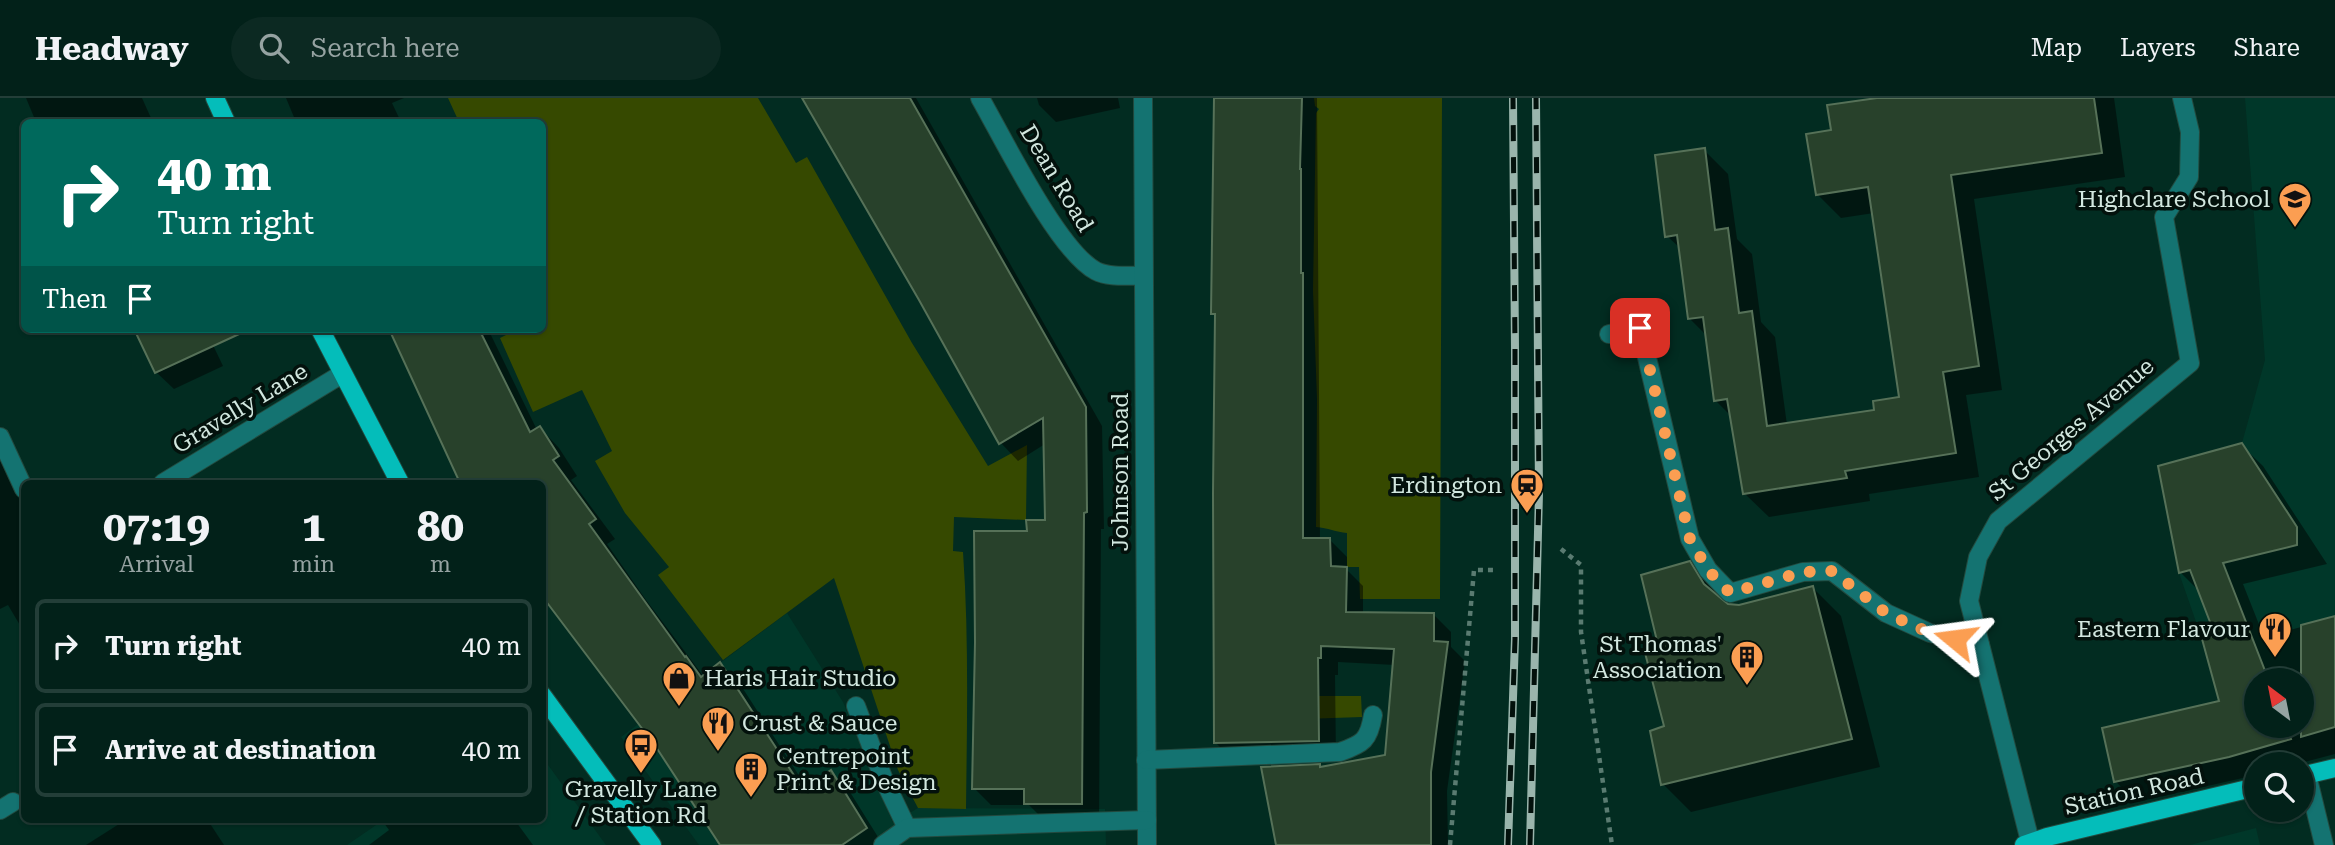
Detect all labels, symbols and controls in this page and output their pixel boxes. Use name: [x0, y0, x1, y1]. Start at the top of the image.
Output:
search box: [231, 17, 721, 80]
text: Headway: [35, 29, 189, 68]
icon: search: [255, 29, 293, 67]
text: Search here: [311, 33, 460, 63]
text: Map: [2031, 34, 2082, 62]
text: Layers: [2120, 34, 2196, 62]
text: Share: [2234, 34, 2300, 62]
street label: Dean Road: [1014, 120, 1099, 237]
text: 40 m: [157, 145, 272, 202]
icon: right: [42, 147, 133, 238]
school or university icon: Highclare School: [2276, 180, 2314, 229]
place label: Highclare School: [2078, 186, 2270, 213]
text: Turn right: [157, 204, 314, 242]
icon: arrive: [121, 280, 159, 318]
text: Then: [42, 284, 107, 314]
pin: [1610, 298, 1670, 358]
icon: arrive: [1621, 309, 1659, 347]
street label: St Georges Avenue: [1983, 352, 2159, 506]
street label: Gravelly Lane: [168, 358, 313, 459]
street label: Johnson Road: [1107, 392, 1134, 551]
station icon: Erdington: [1508, 466, 1546, 515]
place label: Erdington: [1390, 472, 1502, 499]
text: 07:19: [103, 502, 210, 551]
text: 1: [302, 502, 325, 551]
text: 80: [417, 502, 464, 551]
text: Arrival: [119, 551, 194, 578]
text: min: [292, 551, 335, 578]
text: m: [430, 551, 451, 578]
position arrow: [1918, 602, 1992, 676]
restaurant icon: Eastern Flavour: [2256, 610, 2294, 659]
place label: Eastern Flavour: [2077, 616, 2250, 643]
icon: right: [46, 627, 84, 665]
text: Turn right: [105, 631, 241, 661]
text: 40 m: [462, 631, 521, 661]
place label: St Thomas' Association: [1593, 631, 1722, 684]
building icon: St Thomas' Association: [1728, 638, 1766, 687]
shop icon: Haris Hair Studio: [660, 659, 698, 708]
place label: Haris Hair Studio: [704, 665, 896, 692]
north arrow: [2244, 668, 2314, 738]
map controls: [2244, 668, 2314, 822]
restaurant icon: Crust & Sauce: [699, 704, 737, 753]
place label: Crust & Sauce: [742, 710, 897, 737]
bus stop icon: Gravelly Lane / Station Rd: [622, 726, 660, 775]
icon: arrive: [46, 731, 84, 769]
text: Arrive at destination: [105, 735, 376, 765]
text: 40 m: [462, 735, 521, 765]
place label: Centrepoint Print & Design: [776, 743, 937, 796]
building icon: Centrepoint Print & Design: [732, 750, 770, 799]
button: search: [2244, 752, 2314, 822]
street label: Station Road: [2062, 762, 2207, 821]
place label: Gravelly Lane / Station Rd: [565, 776, 717, 829]

